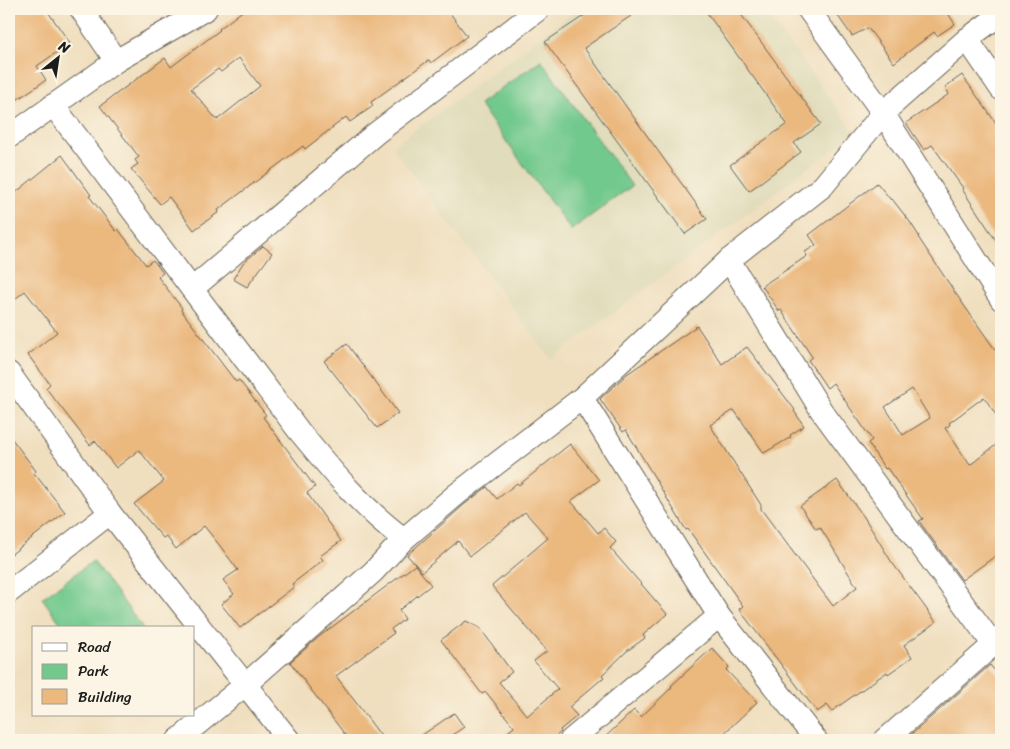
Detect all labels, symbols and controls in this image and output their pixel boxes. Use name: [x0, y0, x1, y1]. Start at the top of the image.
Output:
north arrow: [32, 32, 82, 82]
text: N: [53, 33, 75, 61]
legend: [32, 626, 195, 716]
text: Road: [78, 634, 111, 660]
text: Park: [78, 658, 109, 684]
text: Building: [78, 684, 132, 710]

